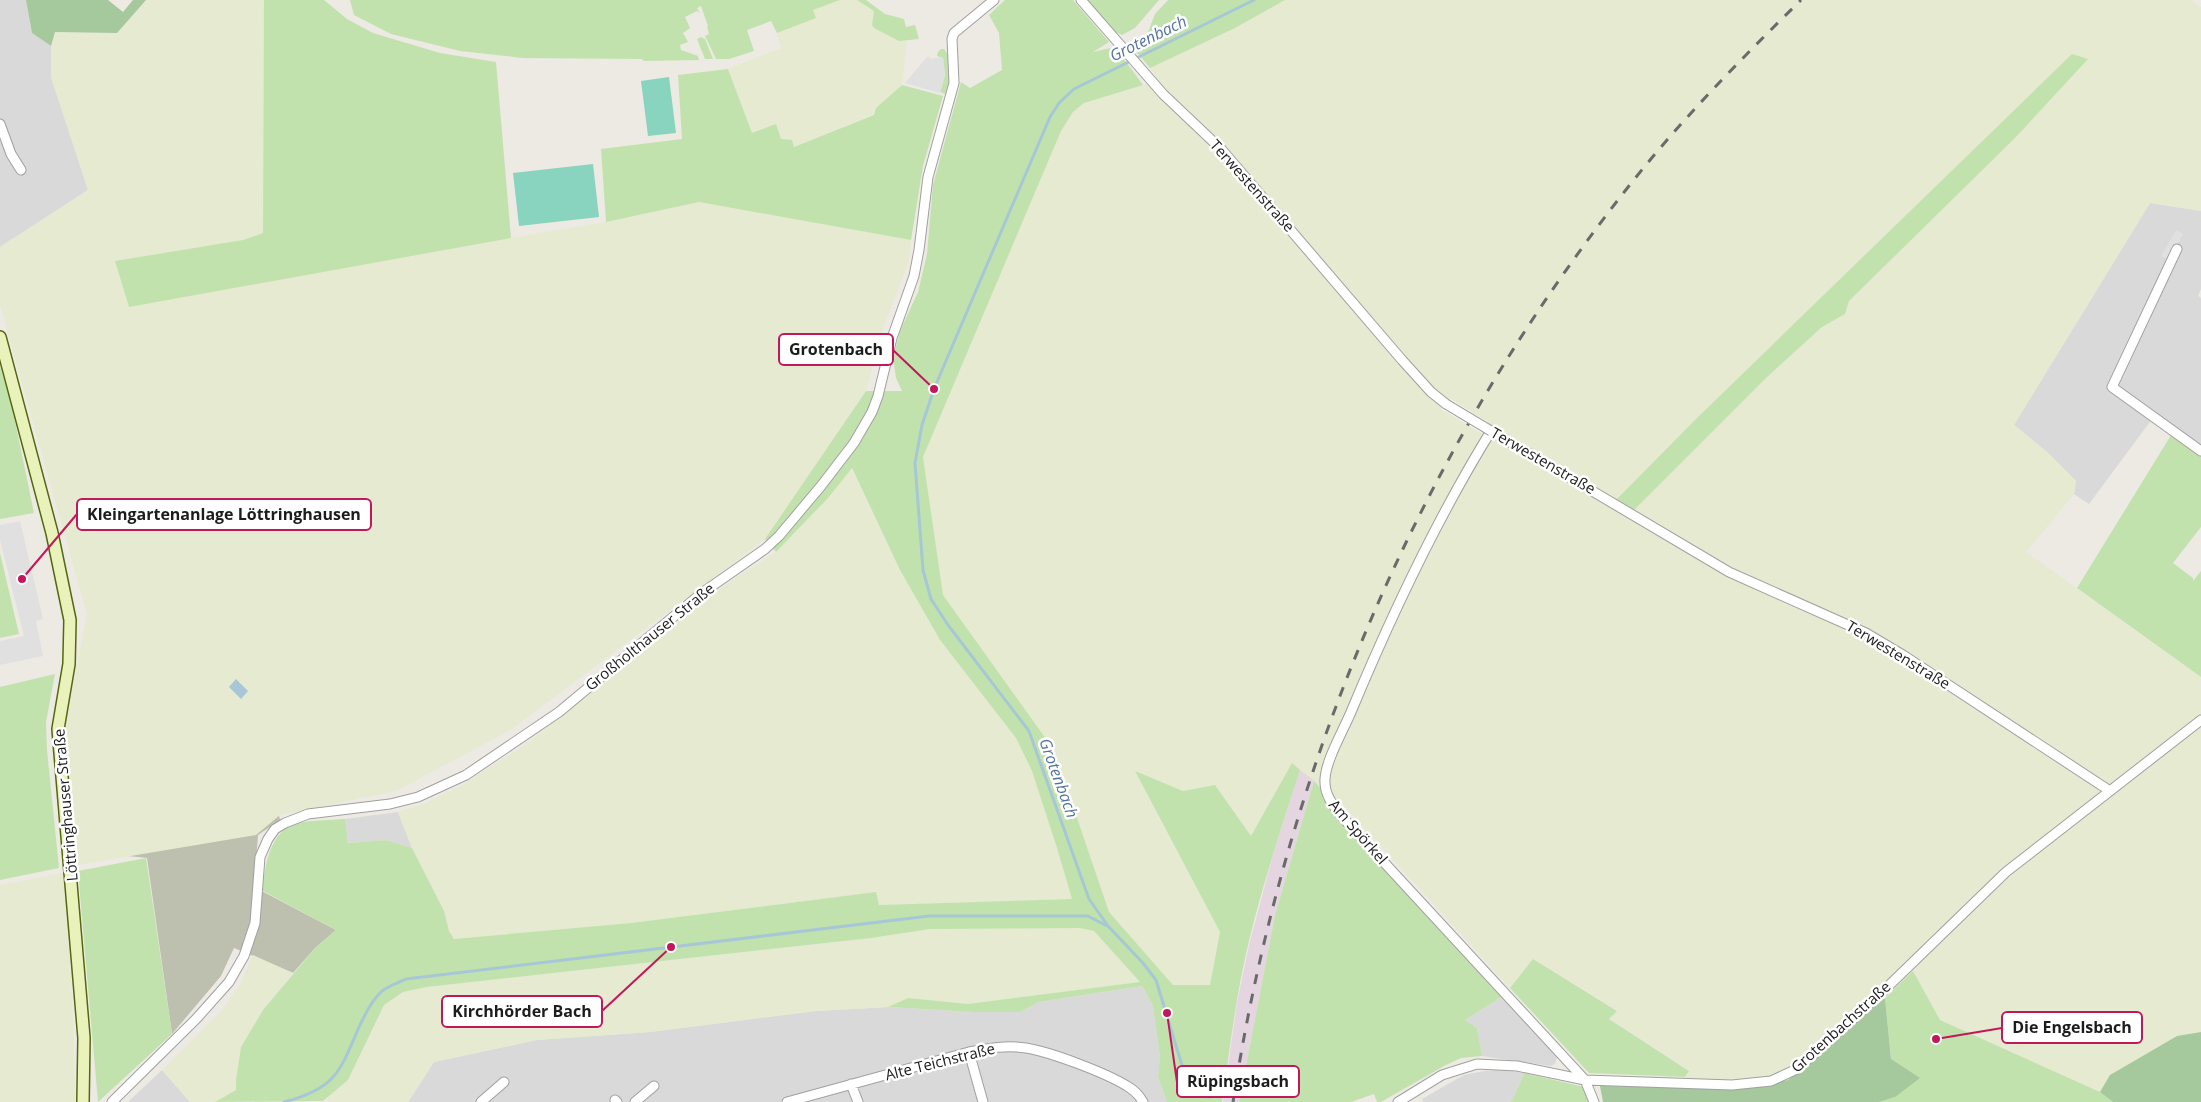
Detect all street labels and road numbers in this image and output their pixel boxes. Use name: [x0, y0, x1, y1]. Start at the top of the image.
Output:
street label: Terwestenstraße: [1206, 135, 1300, 236]
street label: Terwestenstraße: [1488, 422, 1599, 498]
street label: Großholthauser Straße: [581, 578, 718, 695]
street label: Terwestenstraße: [1843, 615, 1954, 693]
street label: Löttringhauser Straße: [48, 728, 82, 882]
street label: Am Spörkel: [1325, 795, 1393, 868]
street label: Grotenbachstraße: [1786, 976, 1894, 1076]
street label: Alte Teichstraße: [883, 1038, 997, 1084]

